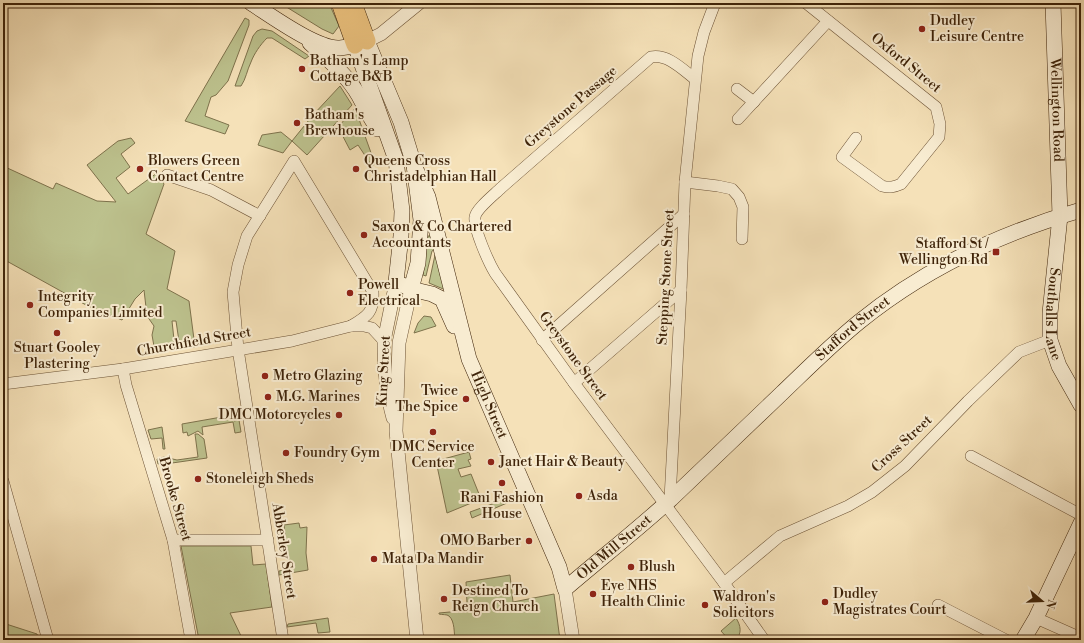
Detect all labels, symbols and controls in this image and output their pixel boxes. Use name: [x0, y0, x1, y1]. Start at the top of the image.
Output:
place label: Dudley Leisure Centre: [930, 12, 1024, 46]
marker: Dudley Leisure Centre: [917, 24, 927, 34]
street label: Oxford Street: [867, 29, 945, 97]
place label: Batham's Lamp Cottage B&B: [309, 52, 409, 86]
street label: Wellington Road: [1046, 57, 1067, 162]
street label: Greystone Passage: [521, 62, 621, 152]
marker: Batham's Lamp Cottage B&B: [297, 64, 307, 74]
place label: Batham's Brewhouse: [304, 106, 375, 140]
marker: Batham's Brewhouse: [292, 118, 302, 128]
place label: Blowers Green Contact Centre: [147, 152, 244, 186]
place label: Queens Cross Christadelphian Hall: [364, 152, 497, 186]
marker: Blowers Green Contact Centre: [135, 164, 145, 174]
marker: Queens Cross Christadelphian Hall: [351, 164, 361, 174]
street label: Stepping Stone Street: [653, 208, 679, 346]
place label: Saxon & Co Chartered Accountants: [371, 218, 512, 252]
marker: Saxon & Co Chartered Accountants: [359, 230, 369, 240]
place label: Stafford St / Wellington Rd: [898, 235, 989, 269]
marker: Stafford St / Wellington Rd: [991, 247, 1001, 257]
street label: Southalls Lane: [1041, 267, 1065, 363]
place label: Powell Electrical: [358, 276, 420, 310]
place label: Integrity Companies Limited: [38, 288, 162, 322]
marker: Powell Electrical: [345, 288, 355, 298]
street label: Stafford Street: [812, 292, 894, 365]
marker: Integrity Companies Limited: [25, 300, 35, 310]
street label: Greystone Street: [535, 308, 611, 404]
street label: Churchfield Street: [135, 323, 253, 361]
marker: Stuart Gooley Plastering: [52, 328, 62, 338]
street label: King Street: [373, 335, 395, 407]
place label: Stuart Gooley Plastering: [14, 339, 100, 373]
place label: Metro Glazing: [273, 367, 363, 385]
street label: High Street: [466, 368, 511, 442]
marker: Metro Glazing: [260, 371, 270, 381]
place label: Twice The Spice: [395, 382, 458, 416]
place label: M.G. Marines: [276, 388, 360, 406]
marker: M.G. Marines: [263, 392, 273, 402]
marker: Twice The Spice: [461, 394, 471, 404]
place label: DMC Motorcycles: [219, 406, 331, 424]
marker: DMC Motorcycles: [334, 410, 344, 420]
street label: Cross Street: [868, 411, 936, 477]
marker: DMC Service Center: [428, 427, 438, 437]
place label: DMC Service Center: [391, 438, 475, 472]
place label: Foundry Gym: [294, 444, 380, 462]
marker: Foundry Gym: [281, 448, 291, 458]
place label: Janet Hair & Beauty: [498, 453, 625, 471]
street label: Brooke Street: [154, 454, 196, 543]
marker: Janet Hair & Beauty: [486, 457, 496, 467]
place label: Stoneleigh Sheds: [206, 470, 314, 488]
marker: Stoneleigh Sheds: [193, 474, 203, 484]
marker: Rani Fashion House: [497, 478, 507, 488]
place label: Asda: [586, 487, 619, 505]
place label: Rani Fashion House: [460, 489, 544, 523]
marker: Asda: [574, 491, 584, 501]
street label: Abberley Street: [267, 501, 300, 600]
street label: Old Mill Street: [573, 511, 656, 584]
place label: OMO Barber: [440, 532, 521, 550]
marker: OMO Barber: [524, 536, 534, 546]
place label: Mata Da Mandir: [382, 550, 484, 568]
marker: Mata Da Mandir: [369, 554, 379, 564]
place label: Blush: [638, 558, 676, 576]
marker: Blush: [626, 562, 636, 572]
place label: Eye NHS Health Clinic: [601, 577, 685, 611]
north arrow: [1022, 581, 1062, 621]
place label: Destined To Reign Church: [452, 582, 540, 616]
place label: Dudley Magistrates Court: [833, 585, 946, 619]
place label: Waldron's Solicitors: [712, 588, 775, 622]
marker: Eye NHS Health Clinic: [588, 589, 598, 599]
marker: Destined To Reign Church: [439, 594, 449, 604]
marker: Dudley Magistrates Court: [820, 597, 830, 607]
text: N: [1042, 598, 1059, 611]
marker: Waldron's Solicitors: [700, 600, 710, 610]

